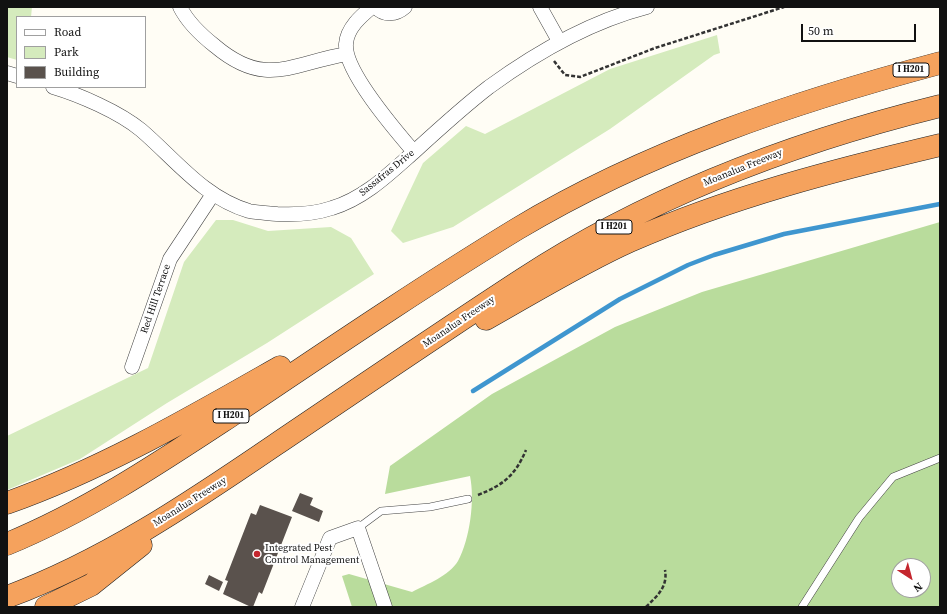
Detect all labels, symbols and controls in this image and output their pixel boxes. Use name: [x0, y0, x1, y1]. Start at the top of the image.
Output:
legend: [16, 16, 146, 88]
scale bar: [803, 16, 918, 42]
text: 50 m: [808, 23, 834, 39]
text: Road: [54, 24, 81, 40]
text: Park: [54, 44, 79, 60]
road number: I H201: [893, 63, 929, 77]
text: Building: [54, 64, 99, 80]
street label: Sassafras Drive: [357, 147, 417, 199]
street label: Moanalua Freeway: [702, 147, 784, 189]
road number: I H201: [596, 220, 632, 234]
street label: Red Hill Terrace: [139, 263, 173, 335]
street label: Moanalua Freeway: [421, 294, 497, 350]
road number: I H201: [213, 409, 249, 423]
street label: Moanalua Freeway: [151, 475, 229, 529]
place label: Integrated Pest Control Management: [265, 542, 359, 566]
marker: Integrated Pest Control Management: [252, 549, 262, 559]
north arrow: [891, 558, 931, 598]
text: N: [910, 579, 925, 596]

